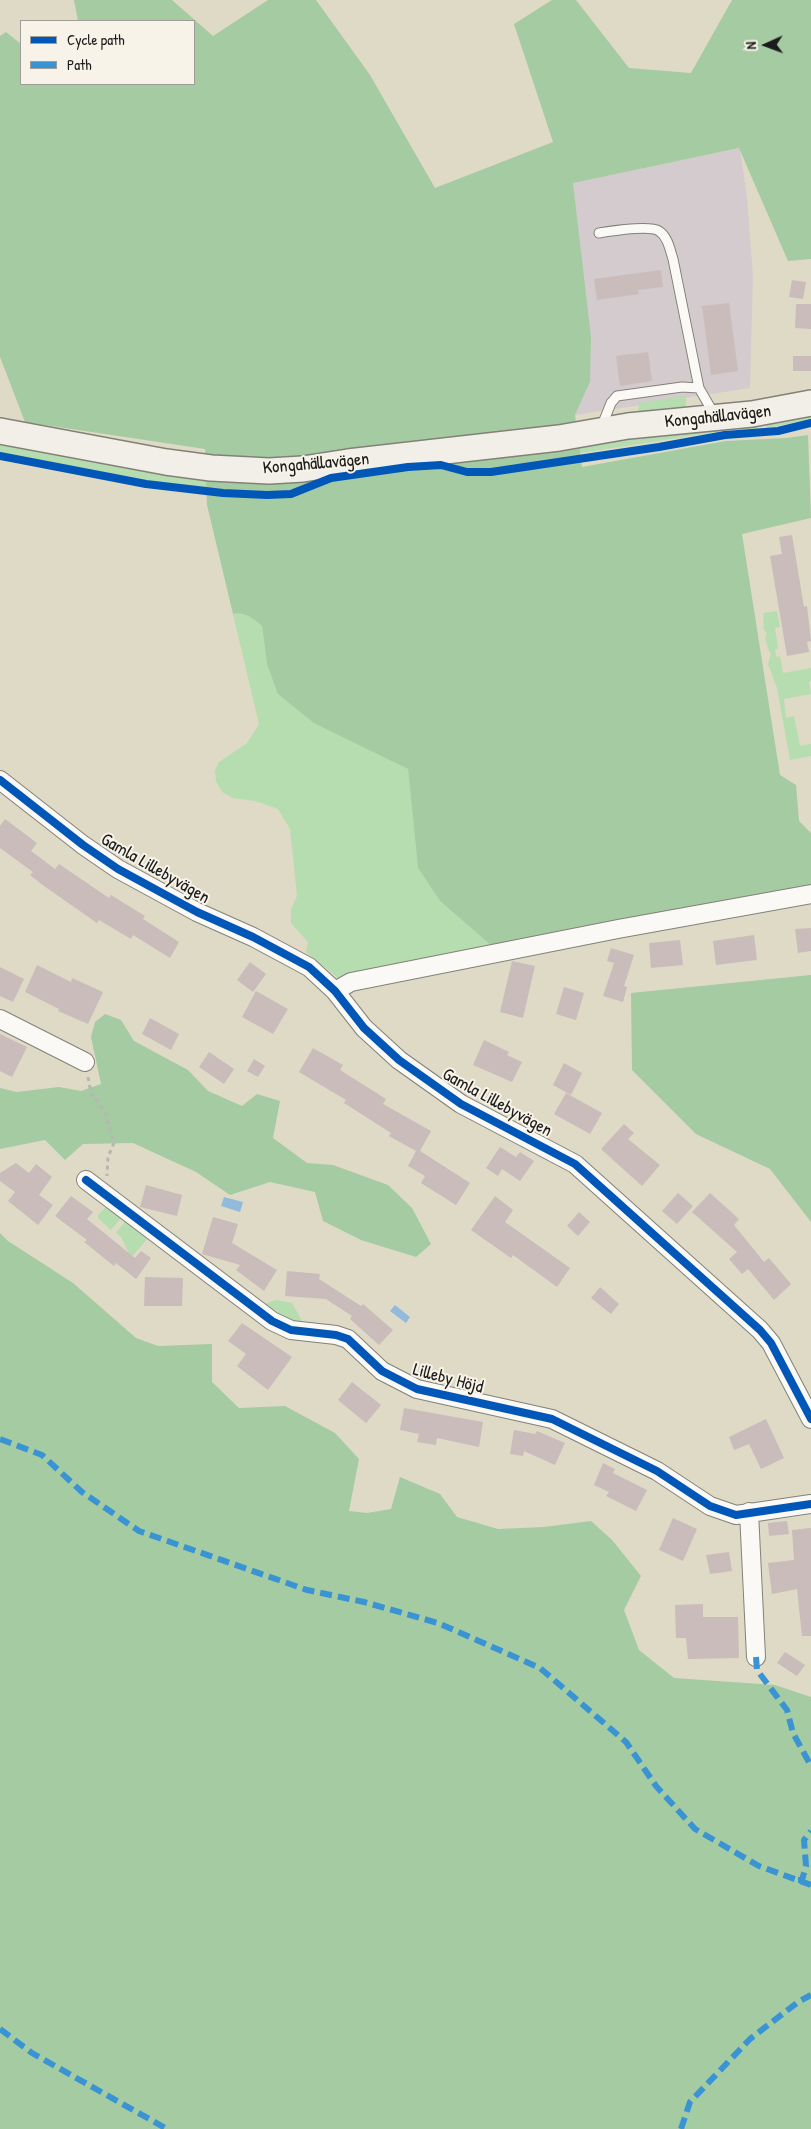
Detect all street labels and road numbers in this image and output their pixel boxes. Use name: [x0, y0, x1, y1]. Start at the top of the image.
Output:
street label: Kongahällavägen: [664, 401, 772, 433]
street label: Kongahällavägen: [262, 449, 370, 479]
street label: Gamla Lillebyvägen: [97, 829, 213, 909]
street label: Gamla Lillebyvägen: [438, 1064, 556, 1142]
street label: Lilleby Höjd: [411, 1359, 485, 1399]

